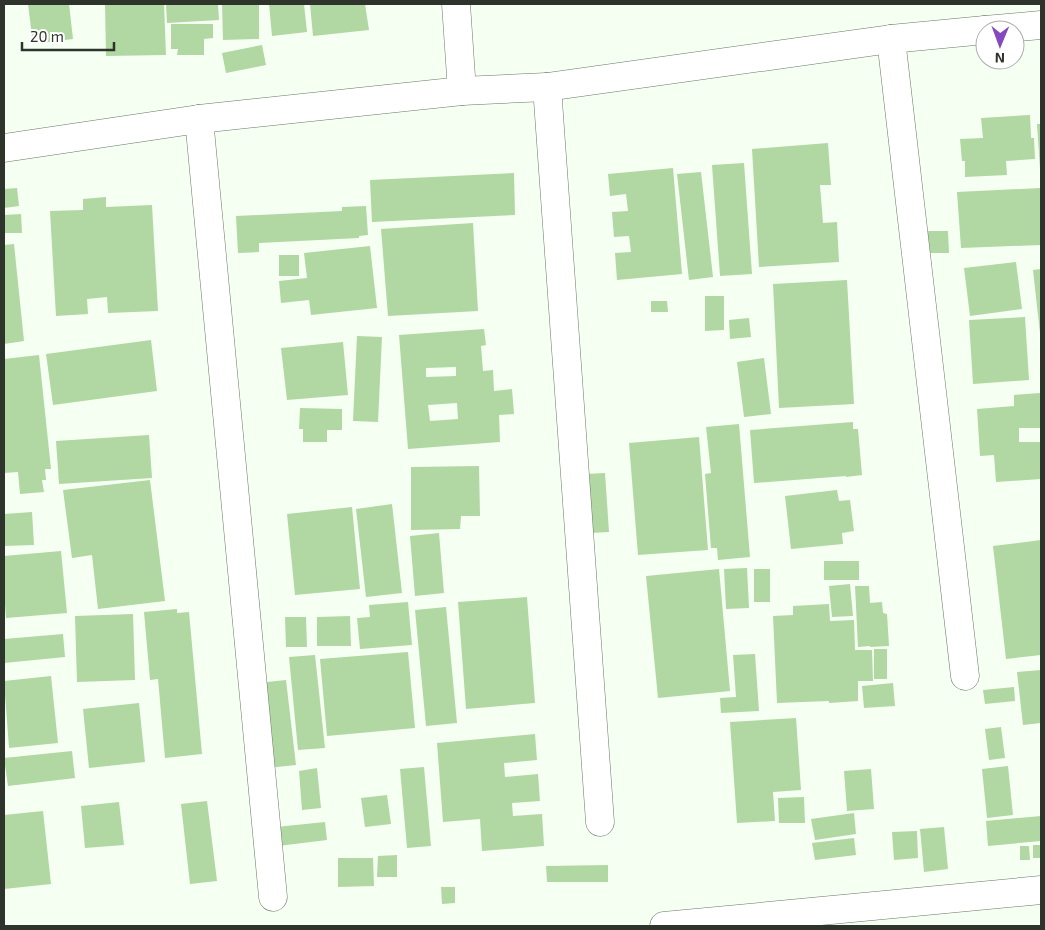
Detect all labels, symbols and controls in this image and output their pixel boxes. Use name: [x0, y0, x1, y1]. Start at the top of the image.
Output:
scale bar: [22, 20, 115, 52]
north arrow: [975, 20, 1025, 70]
text: 20 m: [30, 27, 64, 45]
text: N: [995, 50, 1005, 67]

